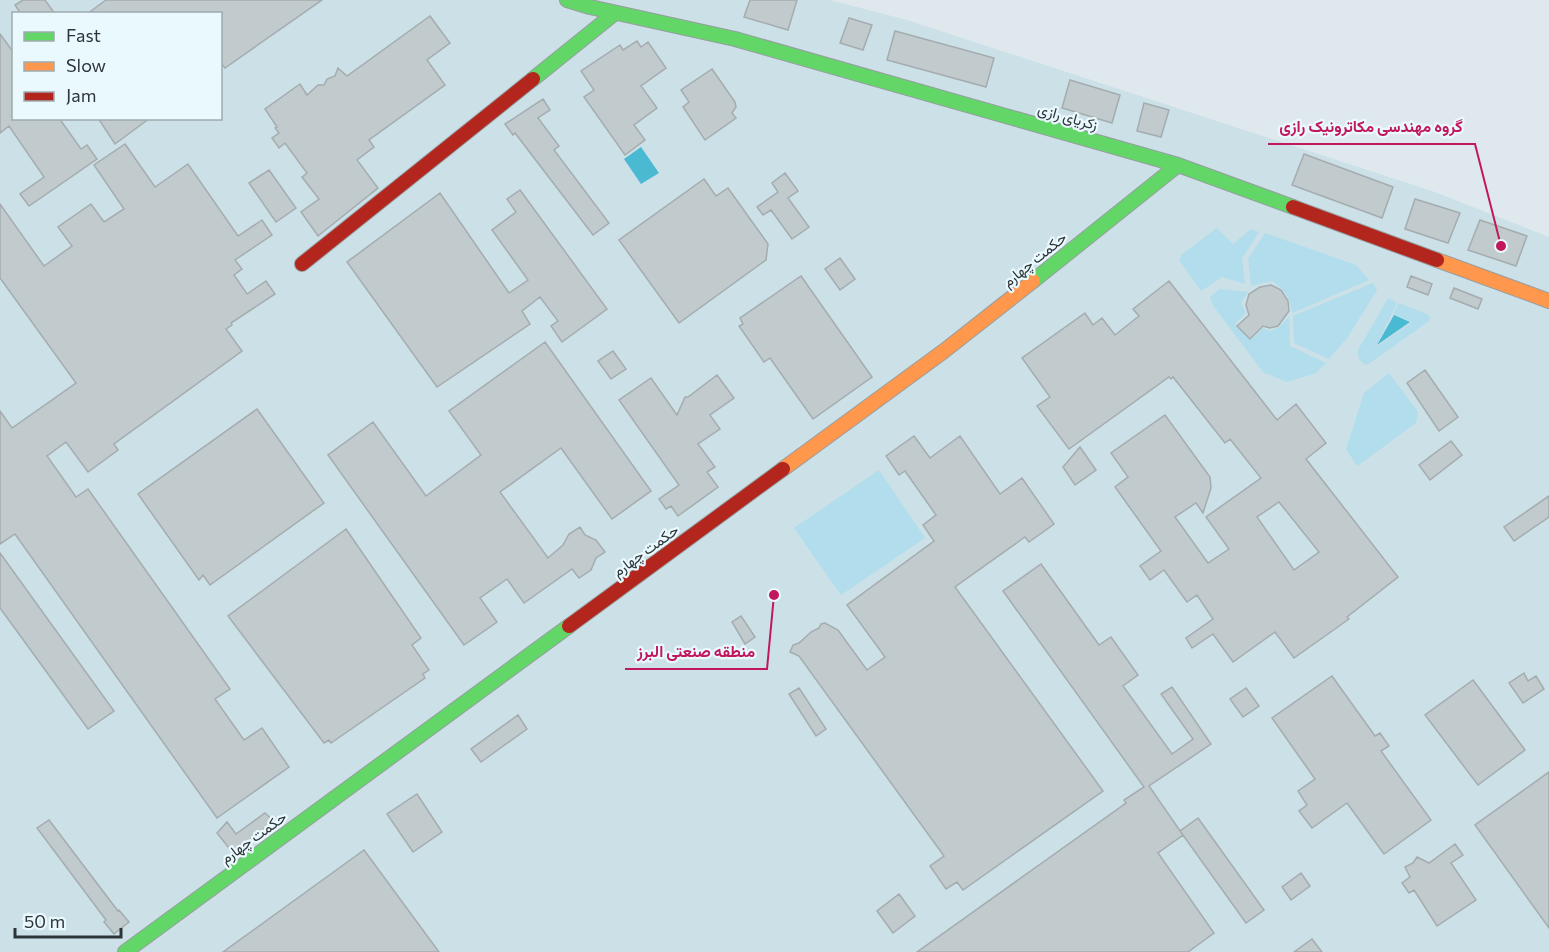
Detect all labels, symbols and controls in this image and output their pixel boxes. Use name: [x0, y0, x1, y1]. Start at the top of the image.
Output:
legend: [12, 12, 222, 120]
text: Fast: [66, 24, 101, 46]
text: Slow: [66, 54, 106, 76]
text: Jam: [66, 84, 96, 106]
street label: زکریای رازی: [1035, 99, 1100, 135]
callout: گروه مهندسی مکاترونیک رازی: [1268, 110, 1475, 144]
text: گروه مهندسی مکاترونیک رازی: [1279, 116, 1463, 137]
street label: حکمت چهارم: [998, 228, 1071, 292]
street label: حکمت چهارم: [608, 520, 683, 582]
callout: منطقه صنعتی البرز: [625, 635, 767, 669]
text: منطقه صنعتی البرز: [636, 641, 755, 662]
street label: حکمت چهارم: [216, 807, 291, 869]
scale bar: [15, 901, 122, 939]
text: 50 m: [24, 910, 65, 932]

